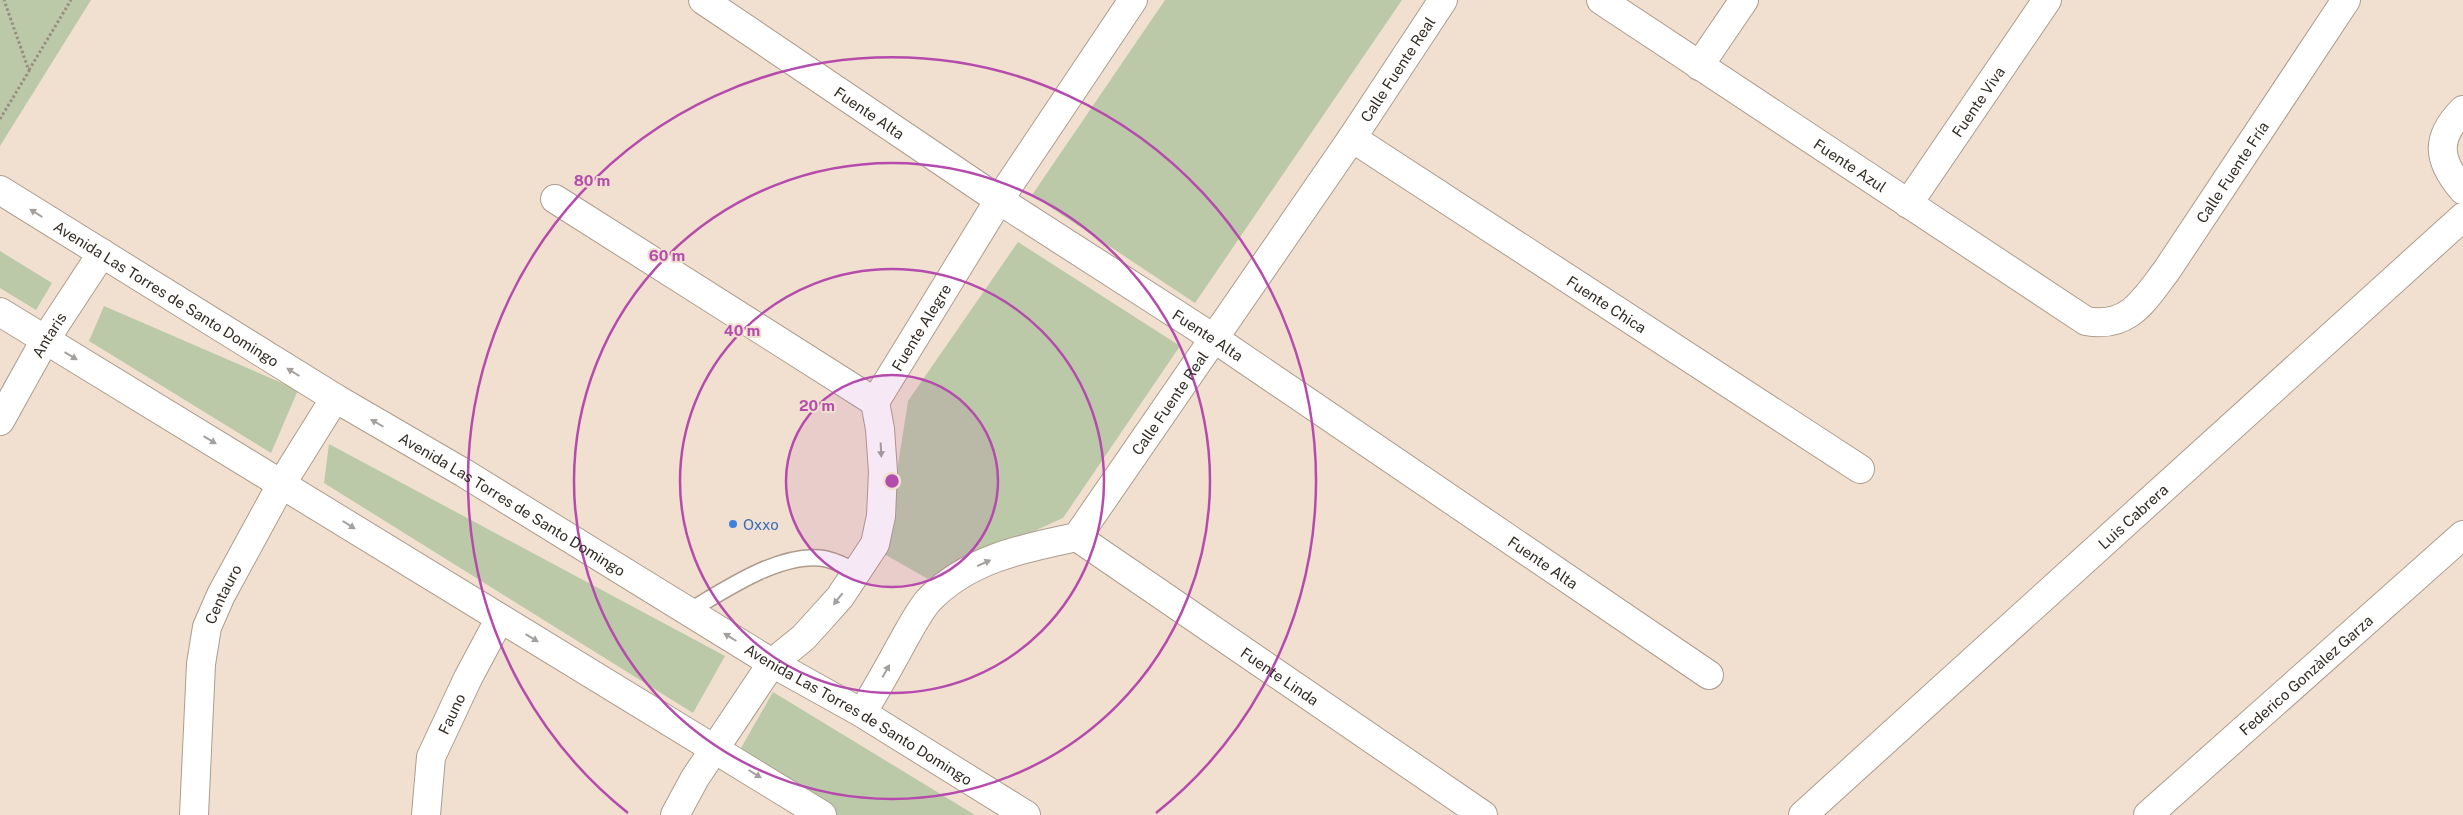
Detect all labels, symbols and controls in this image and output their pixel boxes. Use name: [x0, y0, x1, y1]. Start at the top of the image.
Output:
street label: Calle Fuente Real: [1357, 14, 1438, 125]
street label: Fuente Viva: [1948, 63, 2008, 140]
street label: Fuente Alta: [831, 83, 908, 142]
street label: Calle Fuente Fría: [2192, 118, 2272, 226]
street label: Fuente Azul: [1811, 135, 1890, 195]
text: 80 m: [574, 172, 610, 189]
one-way arrow: [30, 208, 43, 217]
street label: Avenida Las Torres de Santo Domingo: [51, 217, 282, 370]
text: 60 m: [649, 247, 685, 264]
street label: Fuente Chica: [1564, 272, 1650, 336]
street label: Fuente Alegre: [888, 281, 954, 374]
street label: Fuente Alta: [1170, 306, 1246, 364]
street label: Antaris: [28, 309, 69, 361]
text: 40 m: [724, 322, 760, 339]
street label: Calle Fuente Real: [1128, 348, 1211, 458]
one-way arrow: [65, 351, 78, 360]
one-way arrow: [287, 367, 300, 377]
text: 20 m: [799, 397, 835, 414]
one-way arrow: [370, 418, 383, 427]
street label: Avenida Las Torres de Santo Domingo: [396, 429, 629, 579]
one-way arrow: [204, 435, 217, 444]
one-way arrow: [878, 442, 886, 458]
centre of rings: [883, 472, 901, 490]
street label: Luis Cabrera: [2094, 480, 2171, 552]
place label: Oxxo: [743, 516, 779, 533]
marker: Oxxo: [727, 518, 739, 530]
one-way arrow: [342, 520, 355, 529]
street label: Fuente Alta: [1505, 532, 1581, 592]
one-way arrow: [977, 559, 991, 567]
street label: Centauro: [201, 561, 245, 627]
one-way arrow: [832, 592, 843, 605]
street label: Federico Gonzàlez Garza: [2236, 611, 2376, 738]
one-way arrow: [724, 632, 737, 641]
one-way arrow: [525, 633, 538, 642]
street label: Avenida Las Torres de Santo Domingo: [742, 640, 975, 788]
street label: Fuente Linda: [1238, 643, 1322, 709]
one-way arrow: [882, 664, 891, 678]
street label: Fauno: [434, 691, 468, 737]
one-way arrow: [749, 769, 762, 778]

